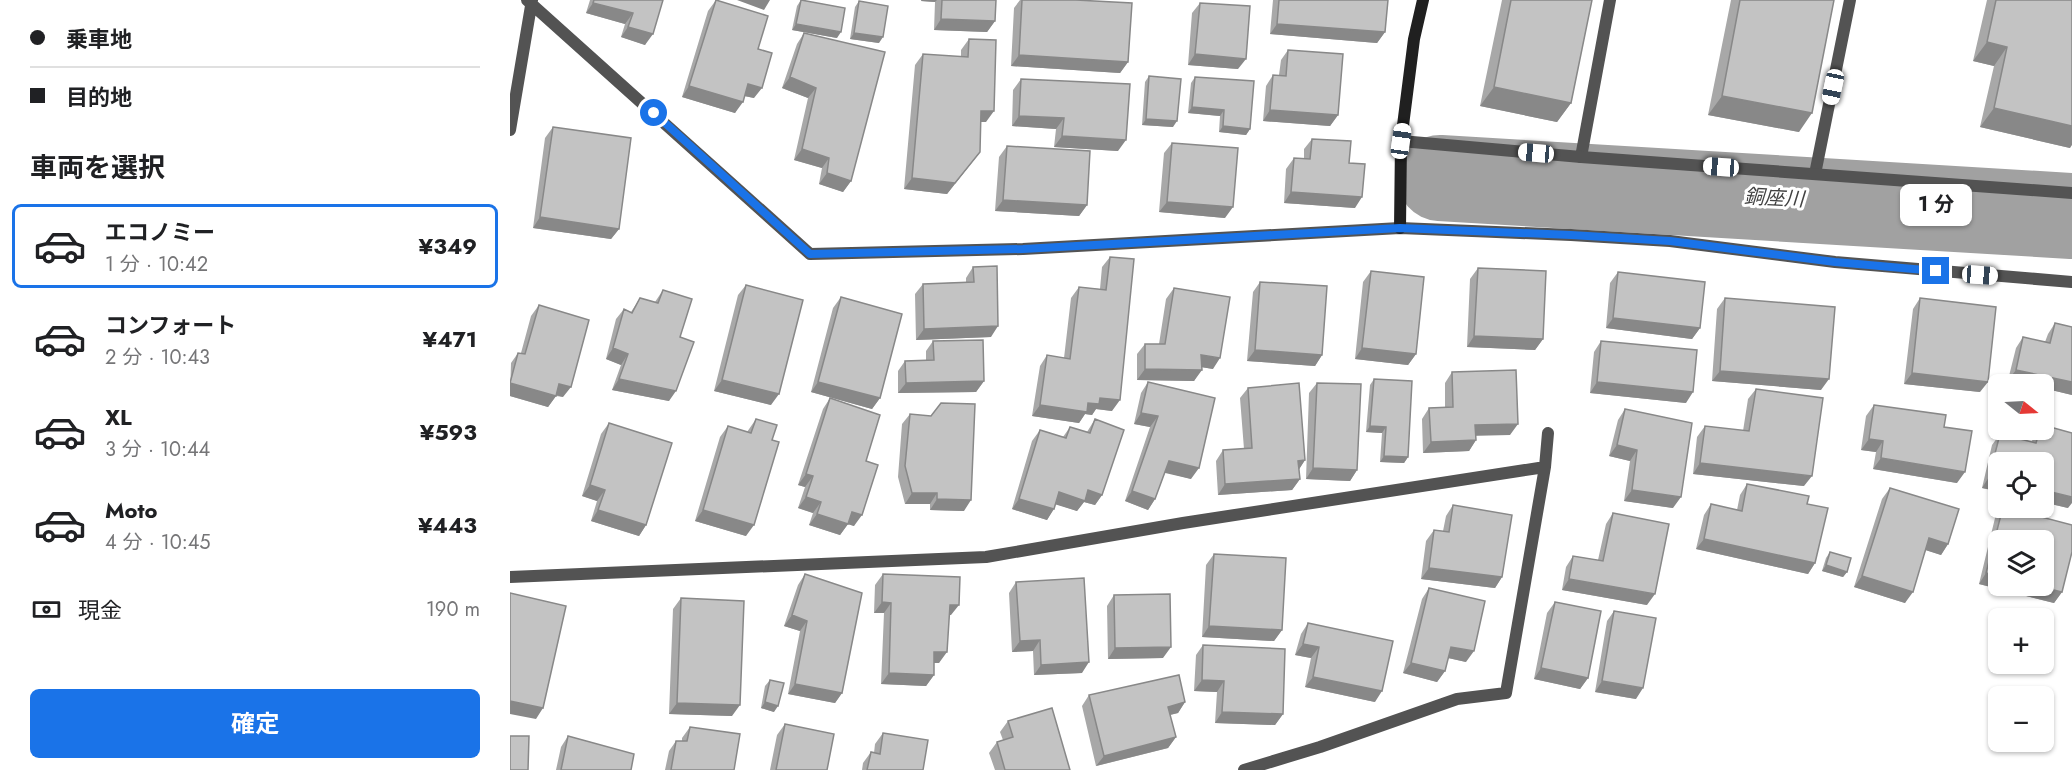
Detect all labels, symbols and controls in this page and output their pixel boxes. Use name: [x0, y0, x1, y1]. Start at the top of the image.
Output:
text: 乗車地: [66, 23, 132, 55]
car: [1820, 68, 1846, 106]
text: 目的地: [66, 81, 132, 113]
route start: [640, 99, 667, 126]
car: [1390, 122, 1412, 160]
car: [1517, 142, 1555, 164]
text: 車両を選択: [30, 148, 165, 187]
car: [1702, 157, 1740, 177]
water label: 銅座川: [1743, 182, 1807, 214]
callout: 1 分: [1900, 184, 1972, 226]
text: 1 分: [1918, 190, 1954, 219]
text: エコノミー: [105, 216, 215, 248]
icon: car: [33, 219, 87, 273]
text: ¥349: [419, 230, 477, 262]
text: 1 分 · 10:42: [105, 250, 208, 279]
route end: [1922, 257, 1949, 284]
car: [1961, 265, 1999, 285]
text: コンフォート: [105, 309, 236, 341]
icon: car: [33, 312, 87, 366]
text: ¥471: [422, 323, 477, 355]
text: 2 分 · 10:43: [105, 343, 210, 372]
north arrow: [1988, 374, 2054, 440]
map controls: [1988, 374, 2054, 752]
text: XL: [105, 401, 132, 433]
icon: car: [33, 405, 87, 459]
text: ¥593: [420, 416, 477, 448]
text: 3 分 · 10:44: [105, 435, 210, 464]
button: locate: [1988, 452, 2054, 518]
text: Moto: [105, 494, 158, 526]
icon: car: [33, 498, 87, 552]
text: ¥443: [418, 509, 477, 541]
text: 4 分 · 10:45: [105, 528, 211, 557]
button: layers: [1988, 530, 2054, 596]
icon: cash: [30, 593, 63, 626]
text: 現金: [78, 594, 122, 626]
text: 190 m: [426, 595, 480, 624]
button: +: [1988, 608, 2054, 674]
button: −: [1988, 686, 2054, 752]
button: 確定: [30, 689, 480, 758]

